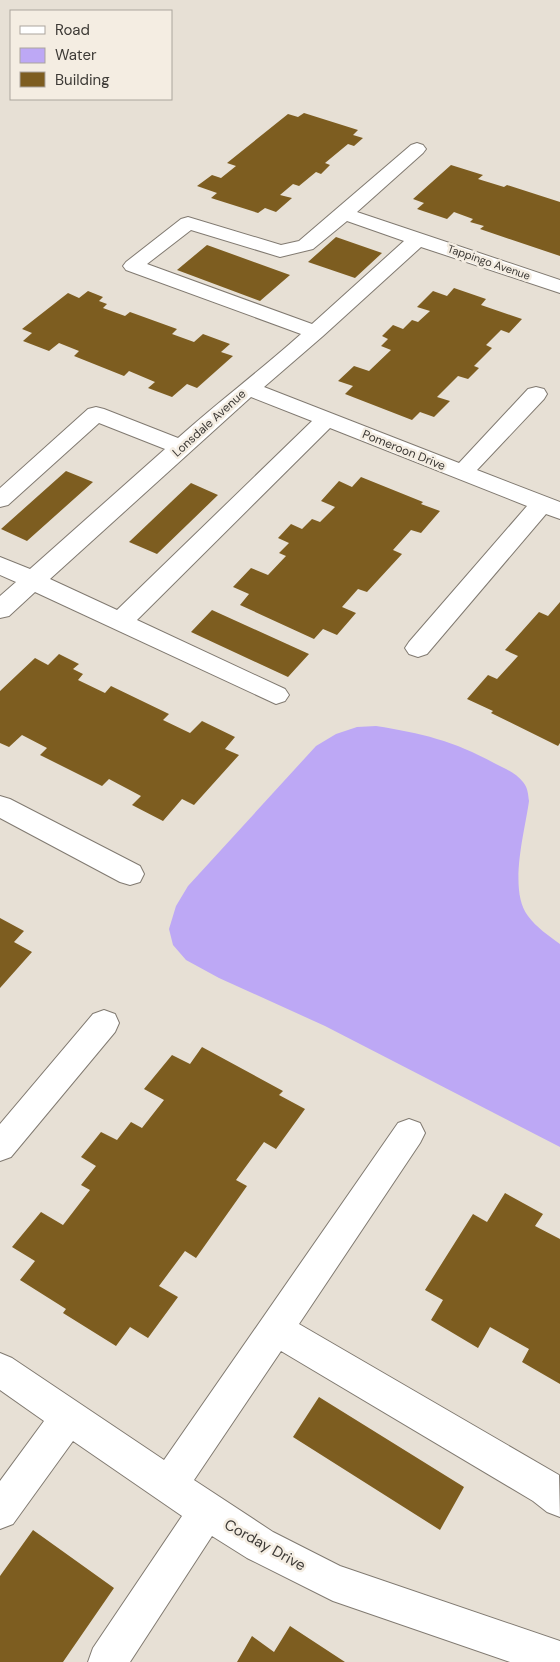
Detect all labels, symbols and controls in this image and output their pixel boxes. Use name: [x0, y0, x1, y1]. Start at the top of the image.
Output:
legend: [10, 10, 172, 100]
text: Road: [55, 20, 90, 40]
text: Water: [55, 45, 97, 65]
text: Building: [55, 70, 110, 90]
street label: Tappingo Avenue: [446, 241, 532, 283]
street label: Lonsdale Avenue: [169, 386, 249, 460]
street label: Pomeroon Drive: [360, 426, 448, 474]
street label: Corday Drive: [221, 1514, 309, 1576]

